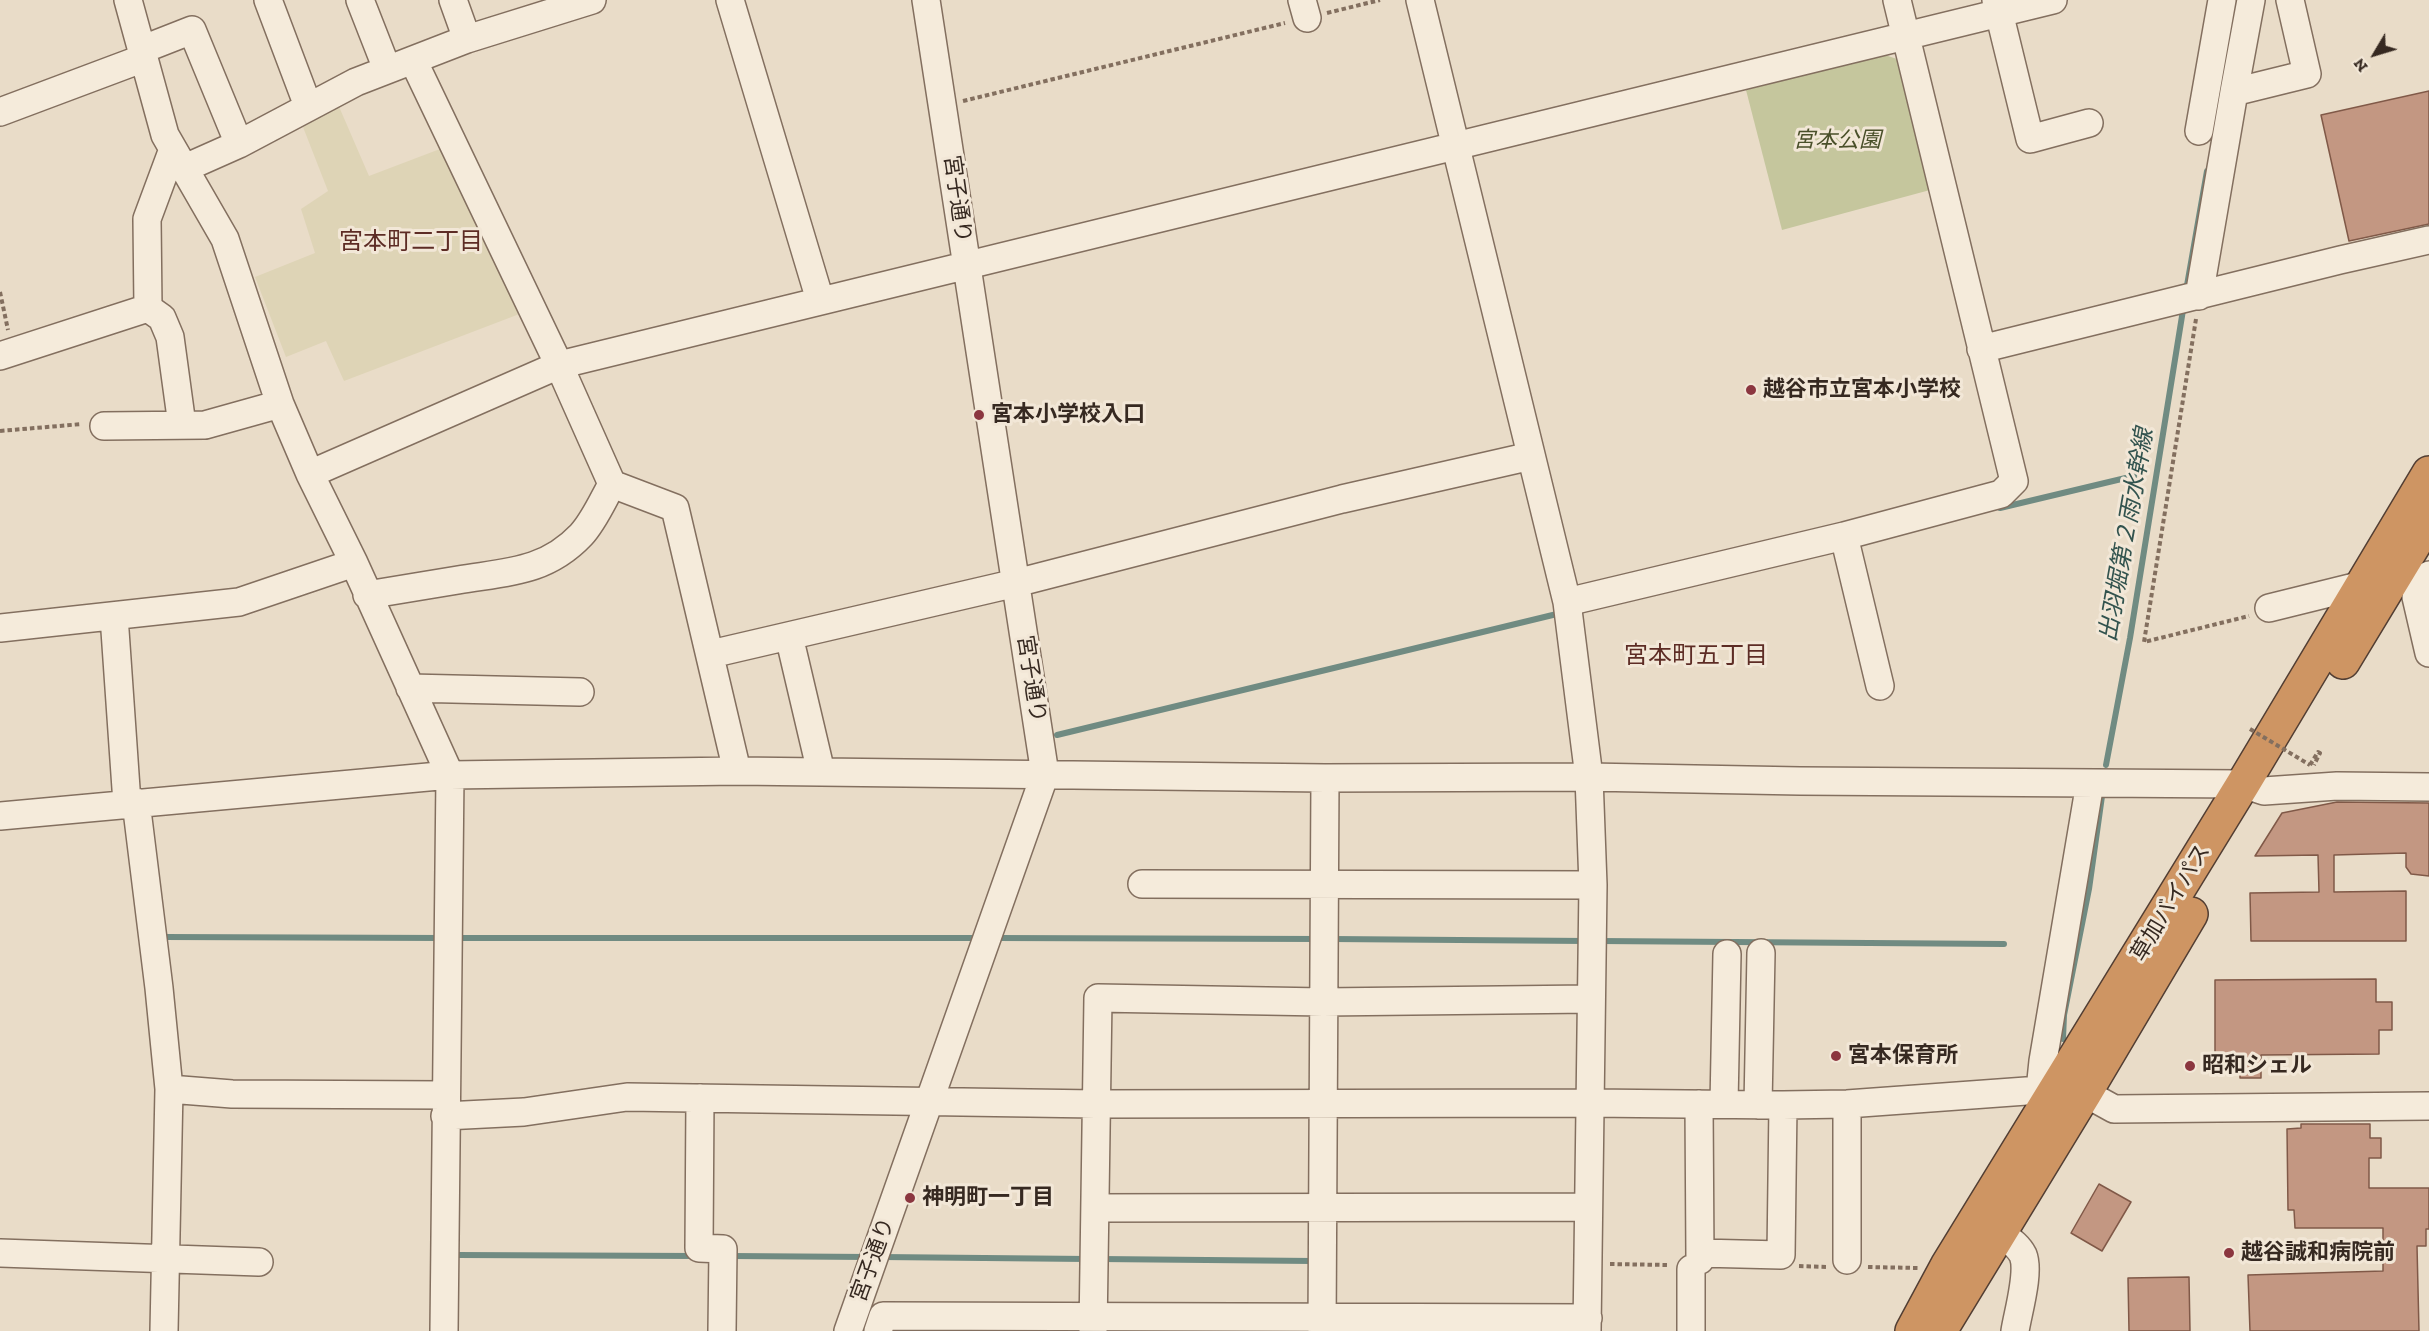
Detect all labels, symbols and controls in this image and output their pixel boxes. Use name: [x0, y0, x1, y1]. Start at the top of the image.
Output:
north arrow: [2345, 24, 2405, 84]
text: N: [2349, 55, 2372, 76]
park label: 宮本公園: [1793, 128, 1881, 154]
street label: 宮子通り: [938, 154, 976, 244]
district label: 宮本町二丁目: [339, 228, 483, 256]
place label: 越谷市立宮本小学校: [1763, 377, 1961, 403]
marker: 越谷市立宮本小学校: [1744, 383, 1758, 397]
place label: 宮本小学校入口: [991, 402, 1145, 428]
marker: 宮本小学校入口: [972, 408, 986, 422]
water label: 出羽堀第２雨水幹線: [2094, 426, 2160, 644]
street label: 宮子通り: [1011, 633, 1051, 725]
district label: 宮本町五丁目: [1624, 642, 1768, 670]
street label: 草加バイパス: [2126, 840, 2216, 966]
place label: 宮本保育所: [1848, 1043, 1958, 1069]
marker: 宮本保育所: [1829, 1049, 1843, 1063]
place label: 昭和シェル: [2202, 1053, 2312, 1079]
marker: 昭和シェル: [2183, 1059, 2197, 1073]
place label: 神明町一丁目: [922, 1185, 1054, 1211]
marker: 神明町一丁目: [903, 1191, 917, 1205]
street label: 宮子通り: [846, 1214, 900, 1306]
place label: 越谷誠和病院前: [2241, 1240, 2395, 1266]
marker: 越谷誠和病院前: [2222, 1246, 2236, 1260]

